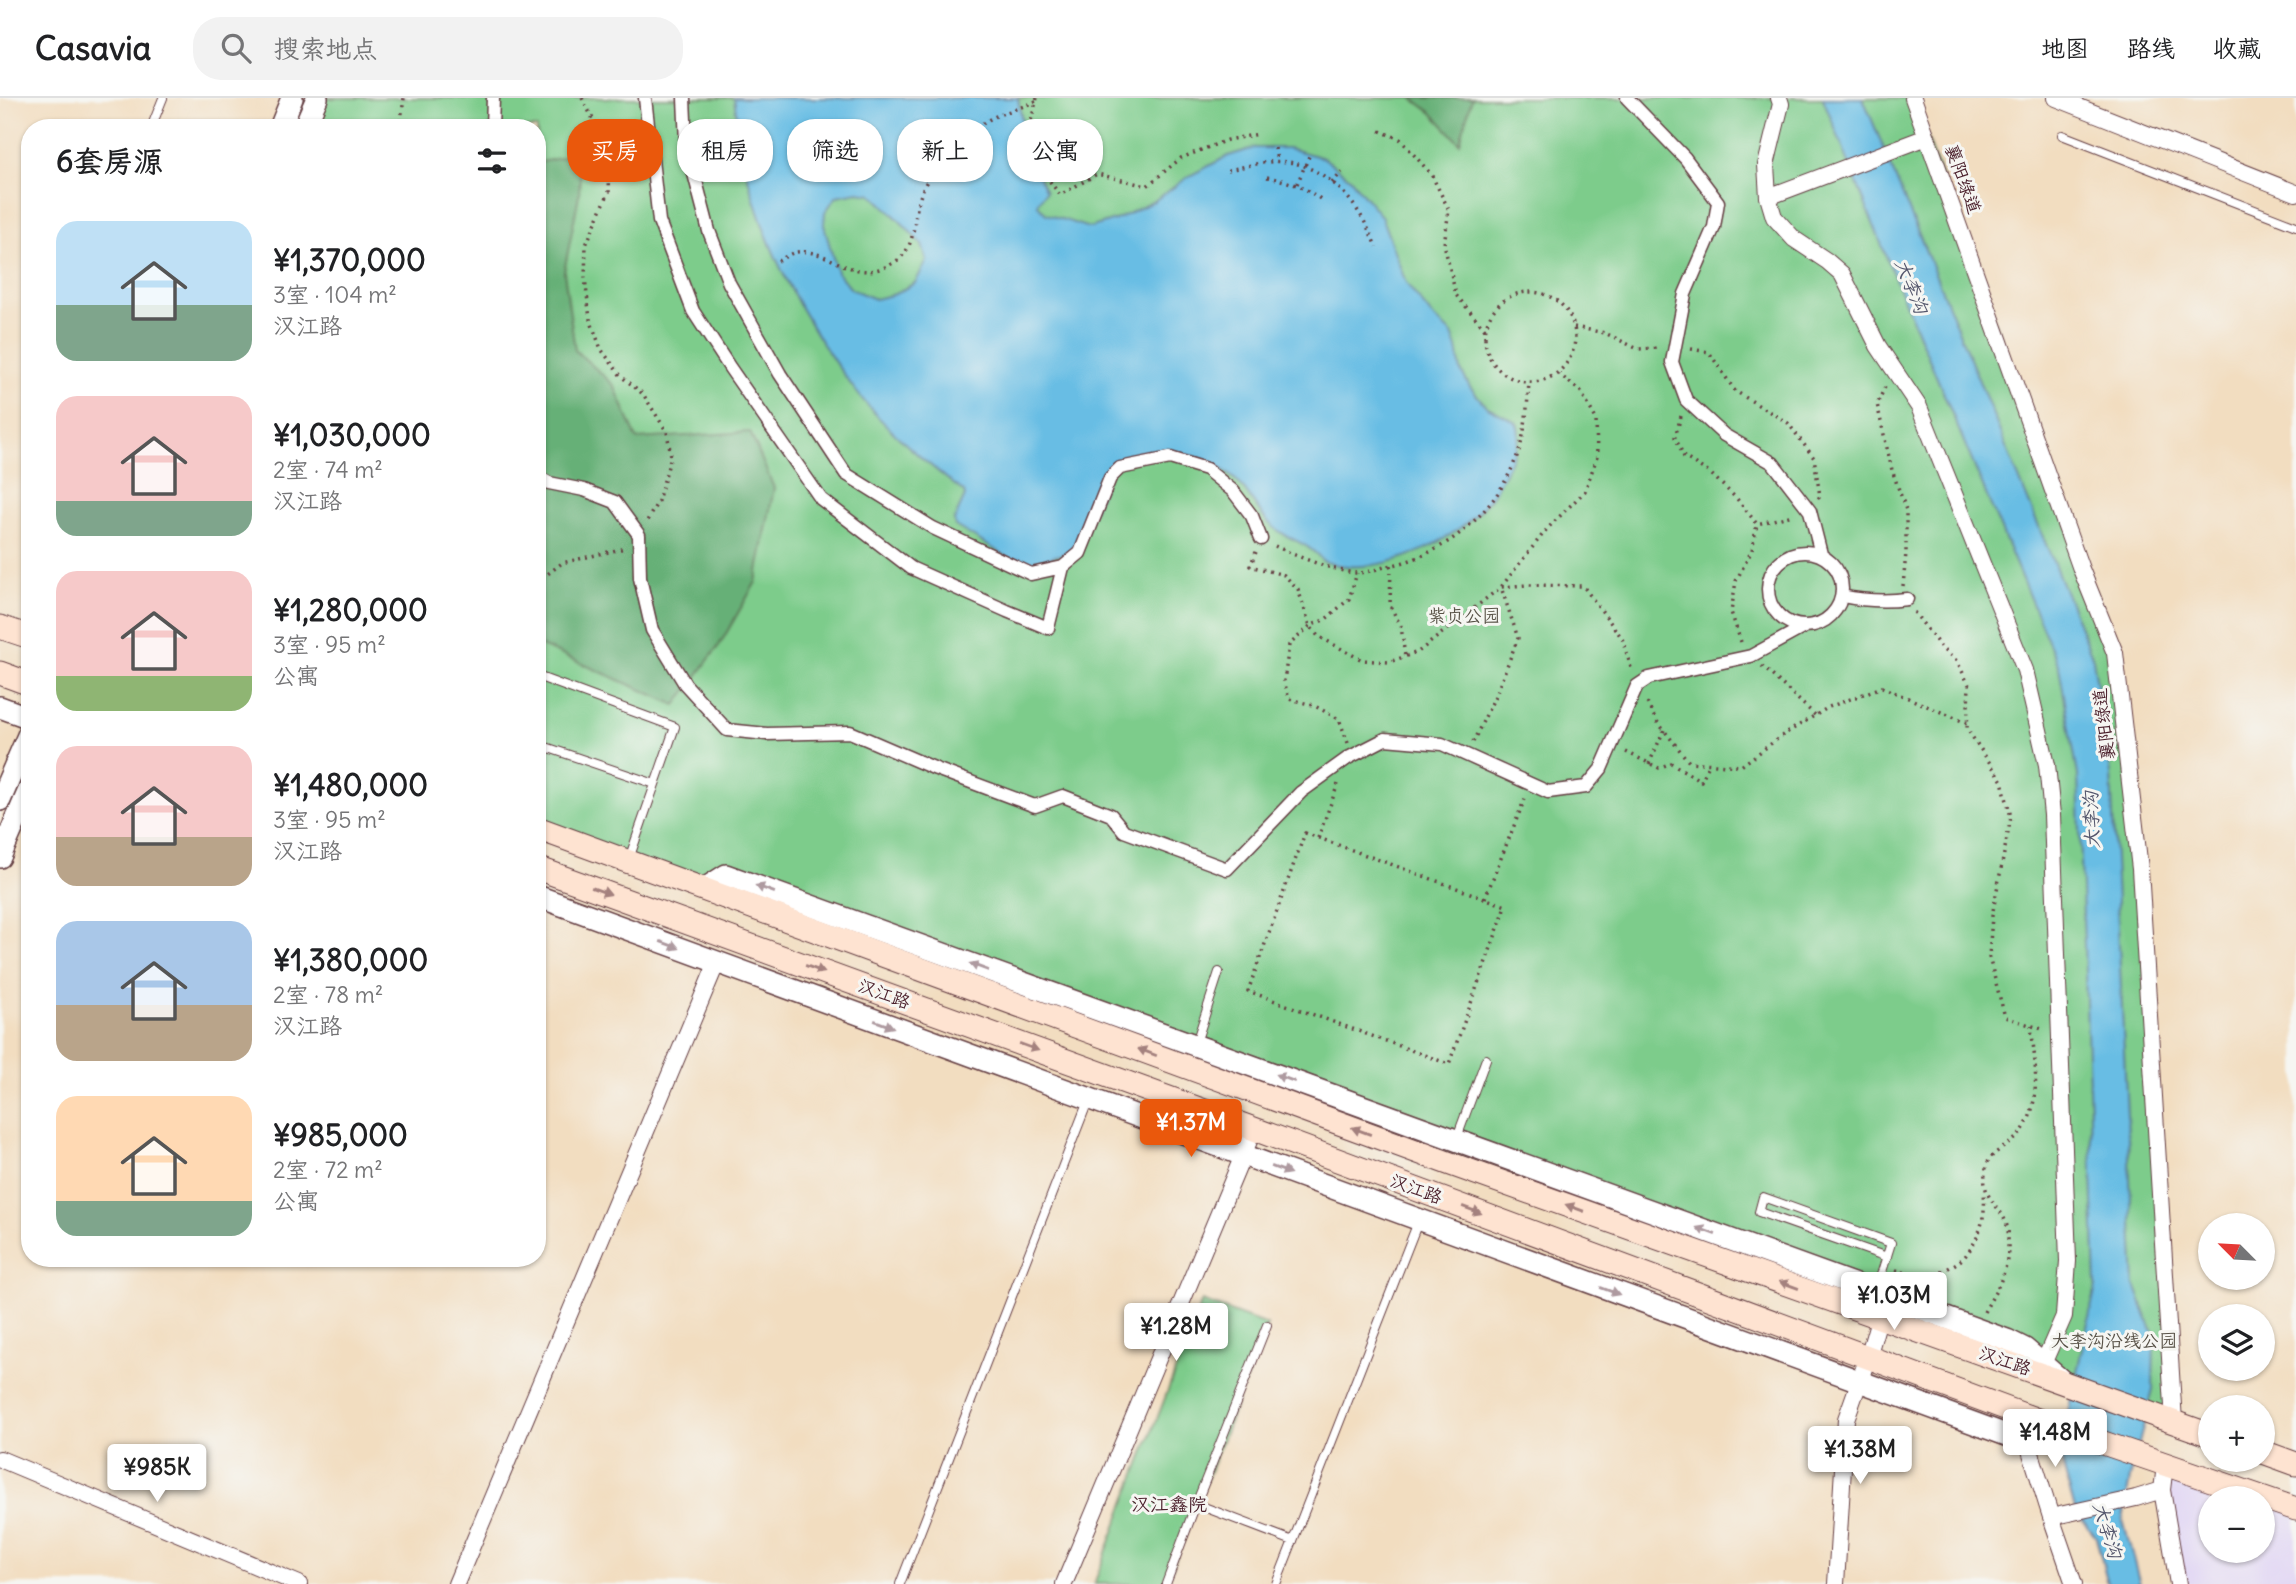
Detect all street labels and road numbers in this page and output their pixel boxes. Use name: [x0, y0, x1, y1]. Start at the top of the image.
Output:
street label: 襄阳绿道: [1940, 141, 1987, 217]
street label: 襄阳绿道: [2088, 687, 2119, 761]
street label: 汉江路: [855, 973, 913, 1014]
street label: 汉江路: [1387, 1168, 1445, 1209]
street label: 汉江路: [1976, 1341, 2034, 1380]

